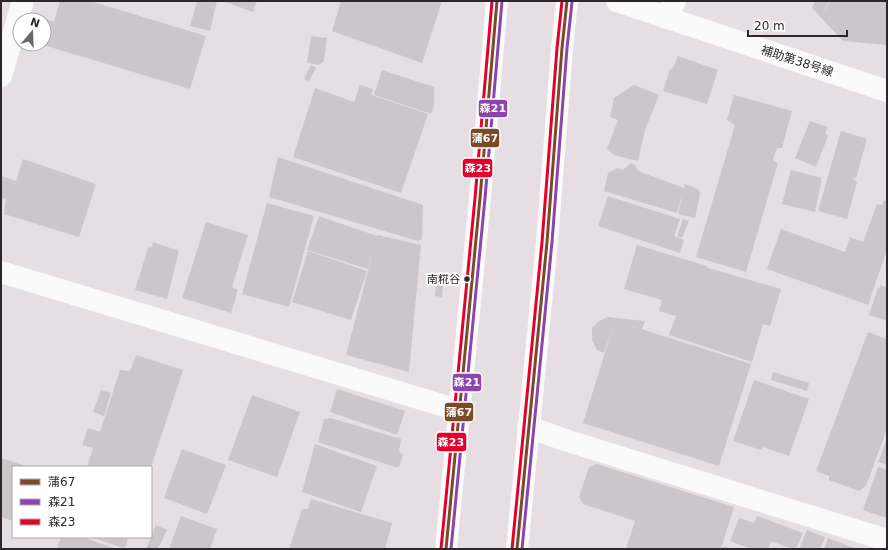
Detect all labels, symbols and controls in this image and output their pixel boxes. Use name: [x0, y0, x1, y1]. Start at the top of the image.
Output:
north arrow: [12, 12, 52, 52]
scale bar: [748, 12, 847, 38]
text: N: [29, 15, 42, 31]
text: 20 m: [754, 19, 785, 33]
street label: 補助第38号線: [759, 43, 835, 79]
line badge: 森21: [478, 99, 508, 118]
text: 森21: [480, 102, 506, 115]
line badge: 蒲67: [470, 128, 500, 148]
text: 蒲67: [472, 132, 498, 145]
line badge: 森23: [462, 158, 493, 178]
text: 森23: [465, 162, 491, 175]
place label: 南糀谷: [427, 273, 460, 286]
marker: 南糀谷: [462, 274, 472, 284]
line badge: 森21: [452, 373, 482, 392]
text: 森21: [454, 376, 480, 389]
line badge: 蒲67: [444, 402, 474, 422]
text: 蒲67: [446, 406, 472, 419]
line badge: 森23: [436, 432, 467, 452]
text: 森23: [438, 436, 464, 449]
legend: [12, 466, 152, 538]
text: 蒲67: [48, 475, 75, 489]
text: 森21: [48, 495, 75, 509]
text: 森23: [48, 515, 75, 529]

